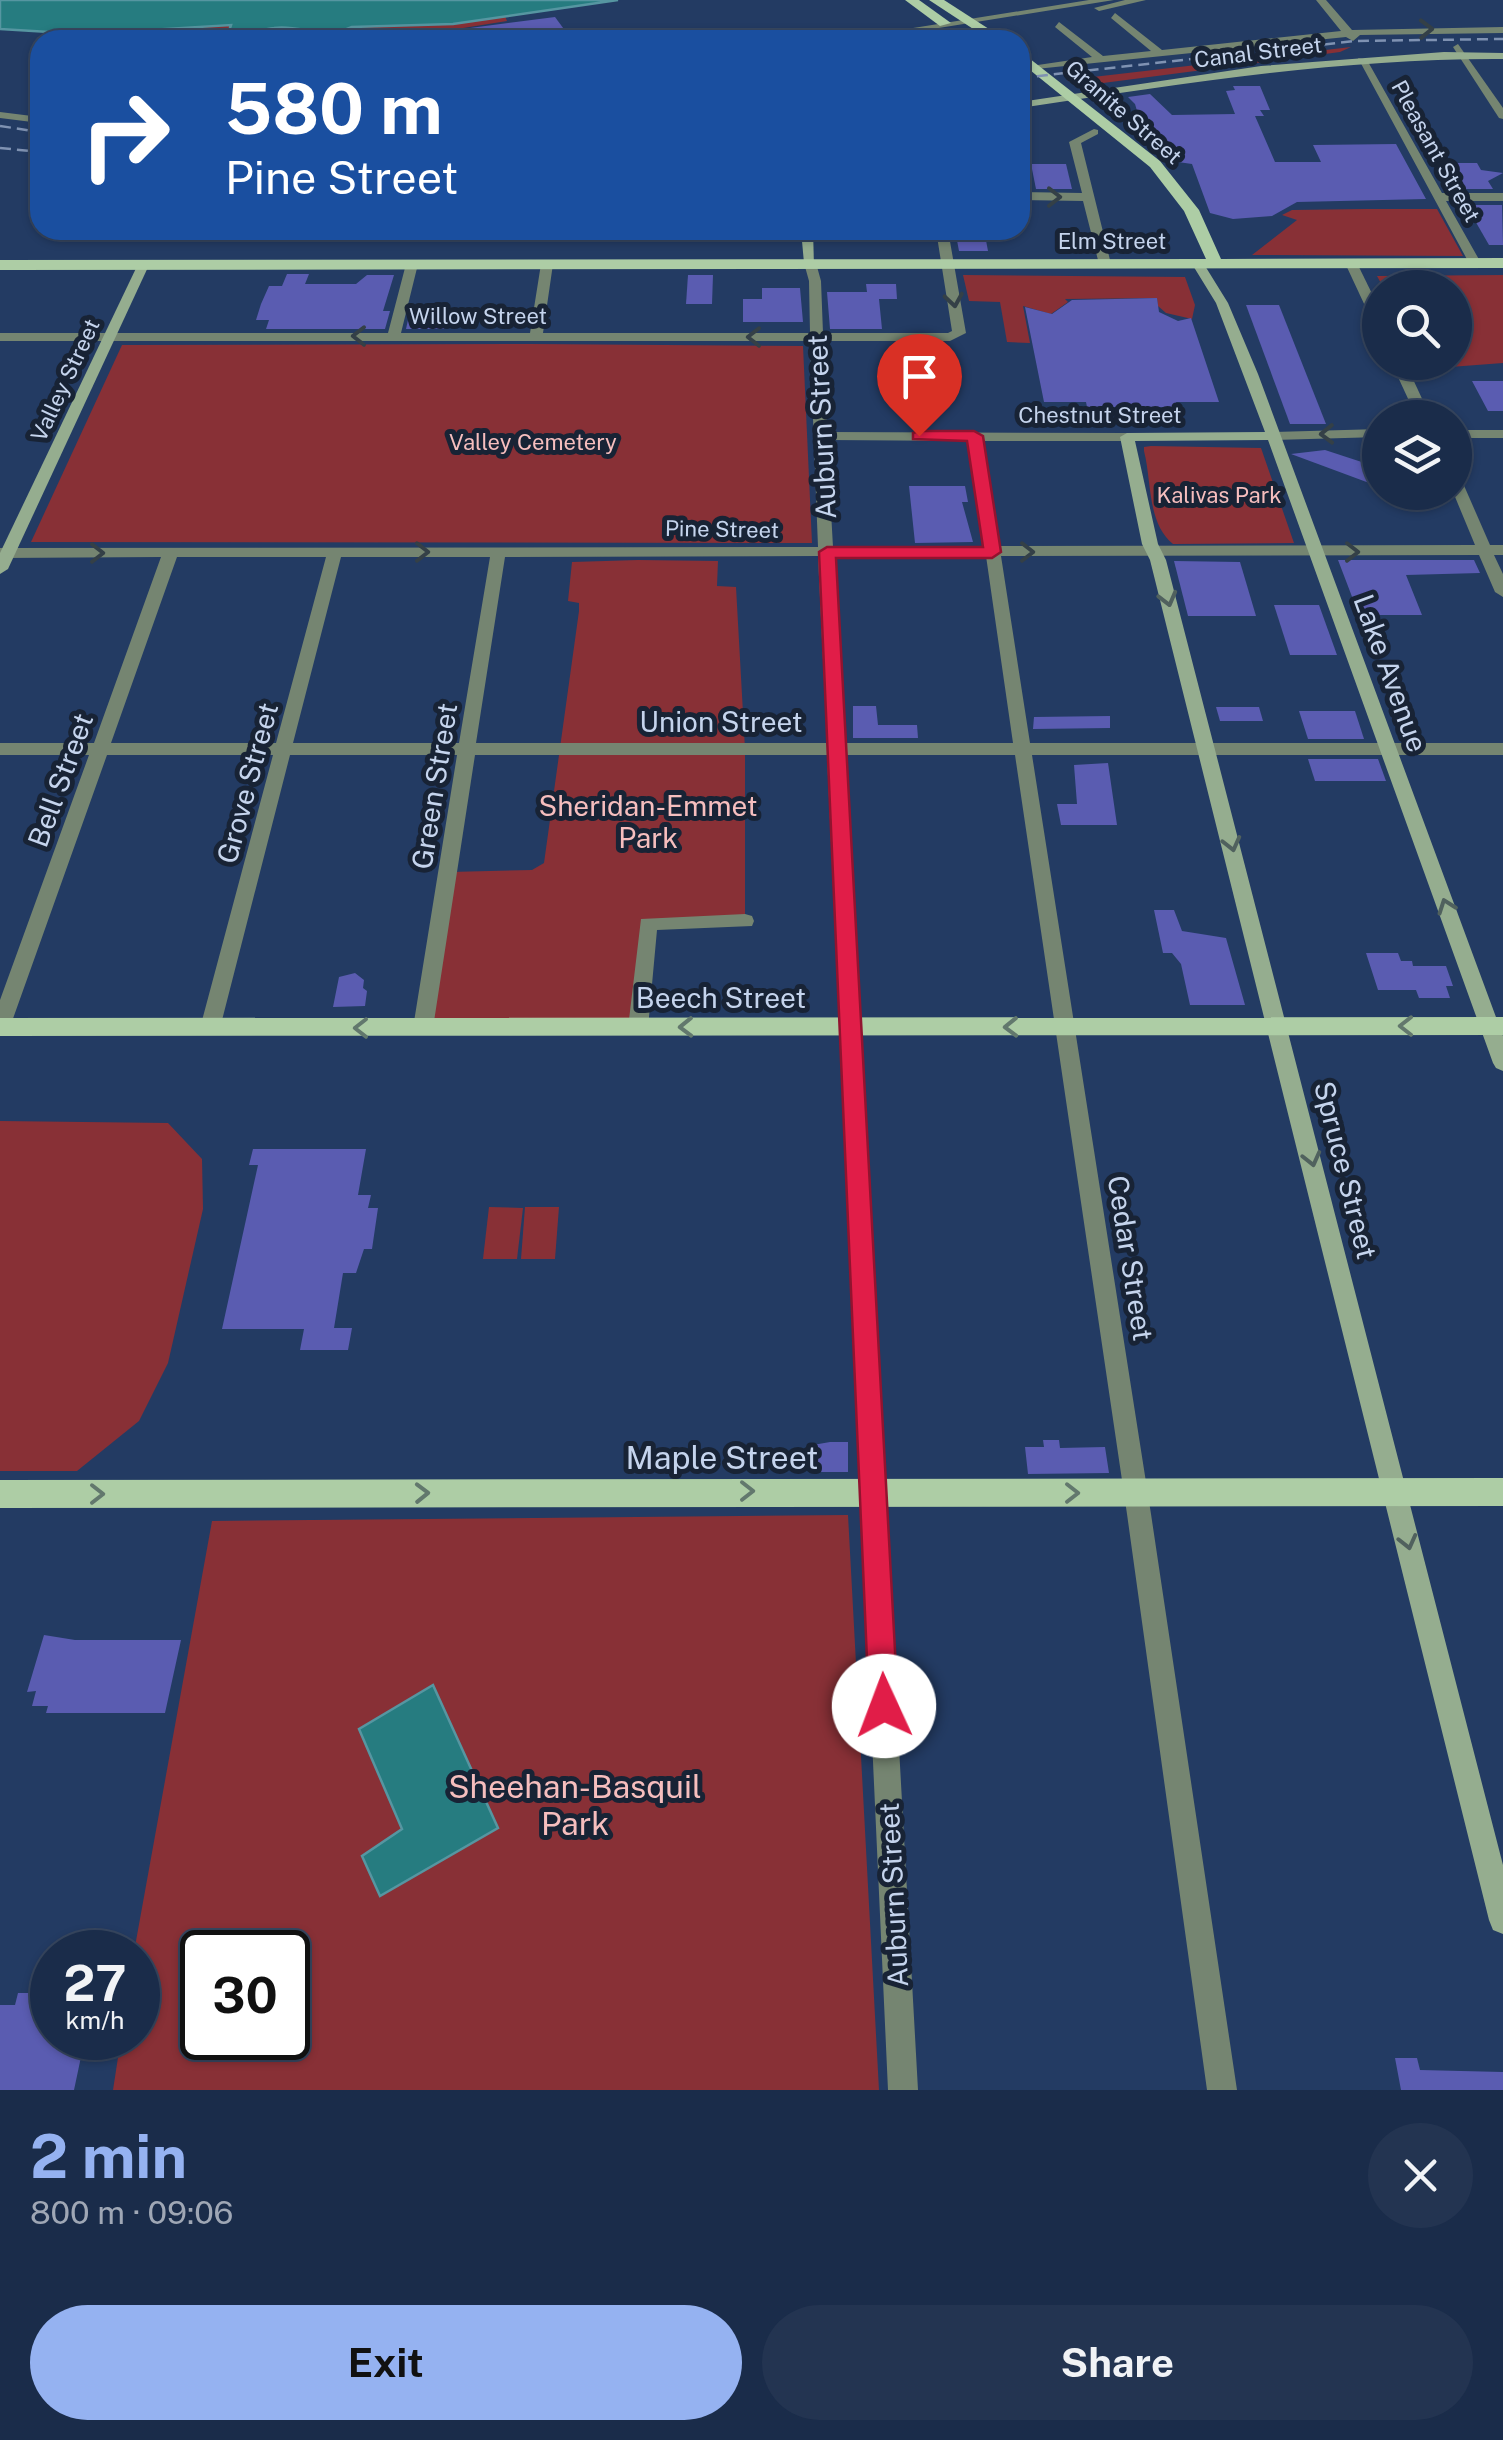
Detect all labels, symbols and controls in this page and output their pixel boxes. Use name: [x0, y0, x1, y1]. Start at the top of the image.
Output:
one-way arrow: [1419, 19, 1435, 40]
street label: Canal Street: [1193, 31, 1323, 73]
street label: Granite Street: [1061, 55, 1187, 169]
text: 580 m: [225, 67, 443, 150]
icon: right: [60, 70, 190, 200]
street label: Pleasant Street: [1386, 76, 1486, 226]
text: Pine Street: [225, 151, 459, 204]
one-way arrow: [1046, 186, 1062, 208]
street label: Elm Street: [1058, 228, 1166, 254]
map controls: [1362, 270, 1472, 510]
button: search: [1362, 270, 1472, 380]
one-way arrow: [943, 292, 964, 308]
street label: Willow Street: [409, 303, 547, 329]
street label: Valley Street: [25, 315, 105, 445]
one-way arrow: [351, 325, 366, 347]
one-way arrow: [746, 326, 762, 348]
street label: Auburn Street: [800, 334, 842, 520]
pin: [877, 334, 962, 437]
icon: arrive: [892, 349, 947, 404]
button: layers: [1362, 400, 1472, 510]
street label: Chestnut Street: [1018, 402, 1182, 428]
one-way arrow: [1318, 423, 1334, 444]
park label: Valley Cemetery: [449, 429, 617, 455]
park label: Kalivas Park: [1156, 482, 1282, 508]
street label: Pine Street: [665, 515, 779, 543]
one-way arrow: [416, 541, 431, 563]
one-way arrow: [1345, 541, 1361, 562]
one-way arrow: [90, 542, 106, 563]
one-way arrow: [1020, 542, 1036, 563]
one-way arrow: [1156, 590, 1177, 607]
street label: Lake Avenue: [1347, 590, 1435, 756]
street label: Grove Street: [210, 699, 284, 867]
street label: Green Street: [405, 701, 463, 871]
street label: Union Street: [639, 705, 803, 738]
street label: Bell Street: [21, 709, 99, 851]
park label: Sheridan-Emmet Park: [538, 789, 758, 854]
one-way arrow: [1221, 835, 1242, 852]
one-way arrow: [1437, 898, 1458, 915]
street label: Beech Street: [636, 981, 806, 1014]
one-way arrow: [1397, 1015, 1412, 1037]
one-way arrow: [677, 1016, 692, 1038]
one-way arrow: [1002, 1016, 1018, 1038]
one-way arrow: [352, 1017, 368, 1039]
street label: Spruce Street: [1308, 1078, 1384, 1262]
one-way arrow: [1301, 1150, 1322, 1167]
street label: Cedar Street: [1102, 1173, 1160, 1343]
street label: Maple Street: [625, 1439, 819, 1476]
one-way arrow: [740, 1480, 756, 1502]
one-way arrow: [1066, 1482, 1081, 1504]
one-way arrow: [90, 1483, 106, 1505]
one-way arrow: [415, 1483, 431, 1504]
one-way arrow: [1396, 1533, 1417, 1550]
position arrow: [832, 1654, 936, 1758]
park label: Sheehan-Basquil Park: [448, 1768, 702, 1842]
street label: Auburn Street: [872, 1802, 914, 1988]
speed limit sign: 30: [180, 1930, 310, 2060]
text: 27: [63, 1953, 127, 2012]
text: km/h: [66, 2005, 124, 2035]
text: 2 min: [30, 2121, 187, 2192]
button: close: [1368, 2123, 1473, 2228]
text: 800 m · 09:06: [30, 2194, 233, 2231]
button: Exit: [30, 2305, 742, 2420]
button: Share: [762, 2305, 1473, 2420]

